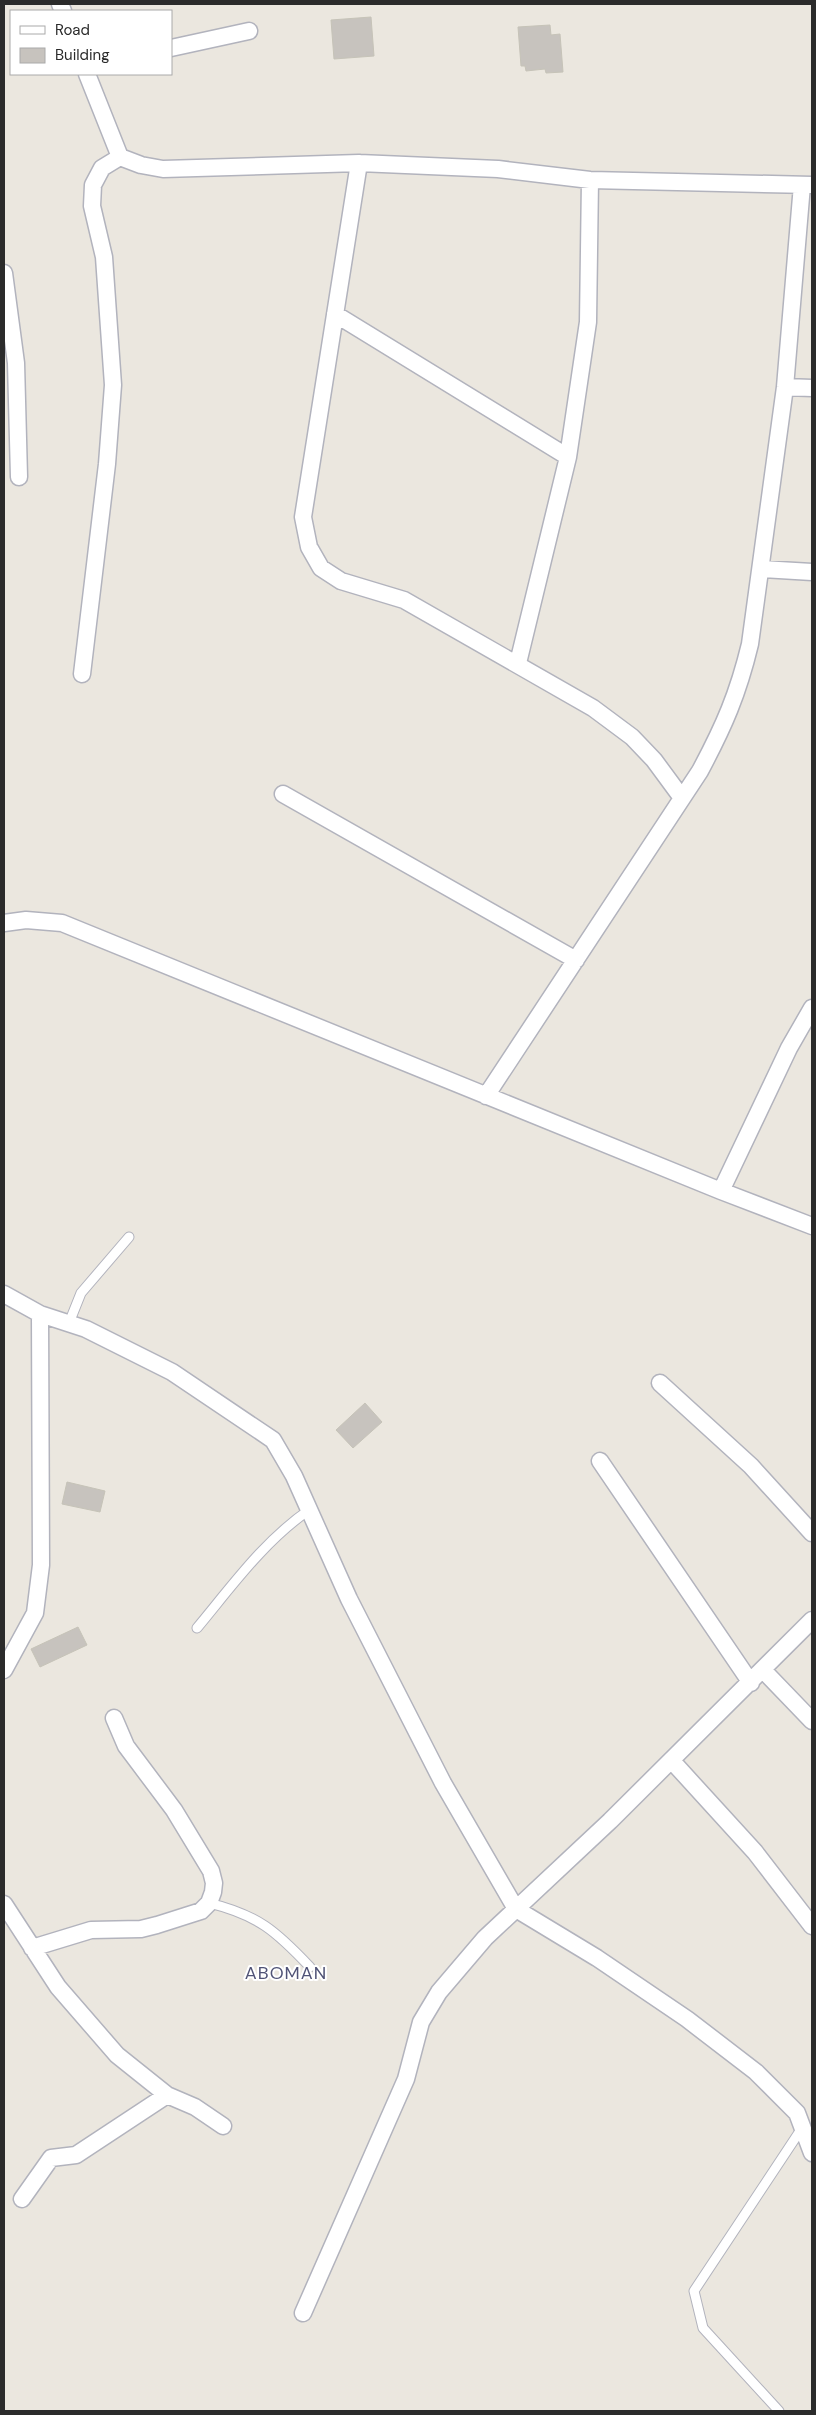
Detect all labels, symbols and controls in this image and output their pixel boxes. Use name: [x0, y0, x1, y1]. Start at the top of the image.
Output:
legend: [10, 10, 172, 75]
text: Road: [55, 20, 90, 40]
text: Building: [55, 45, 110, 65]
district label: ABOMAN: [245, 1961, 327, 1985]

